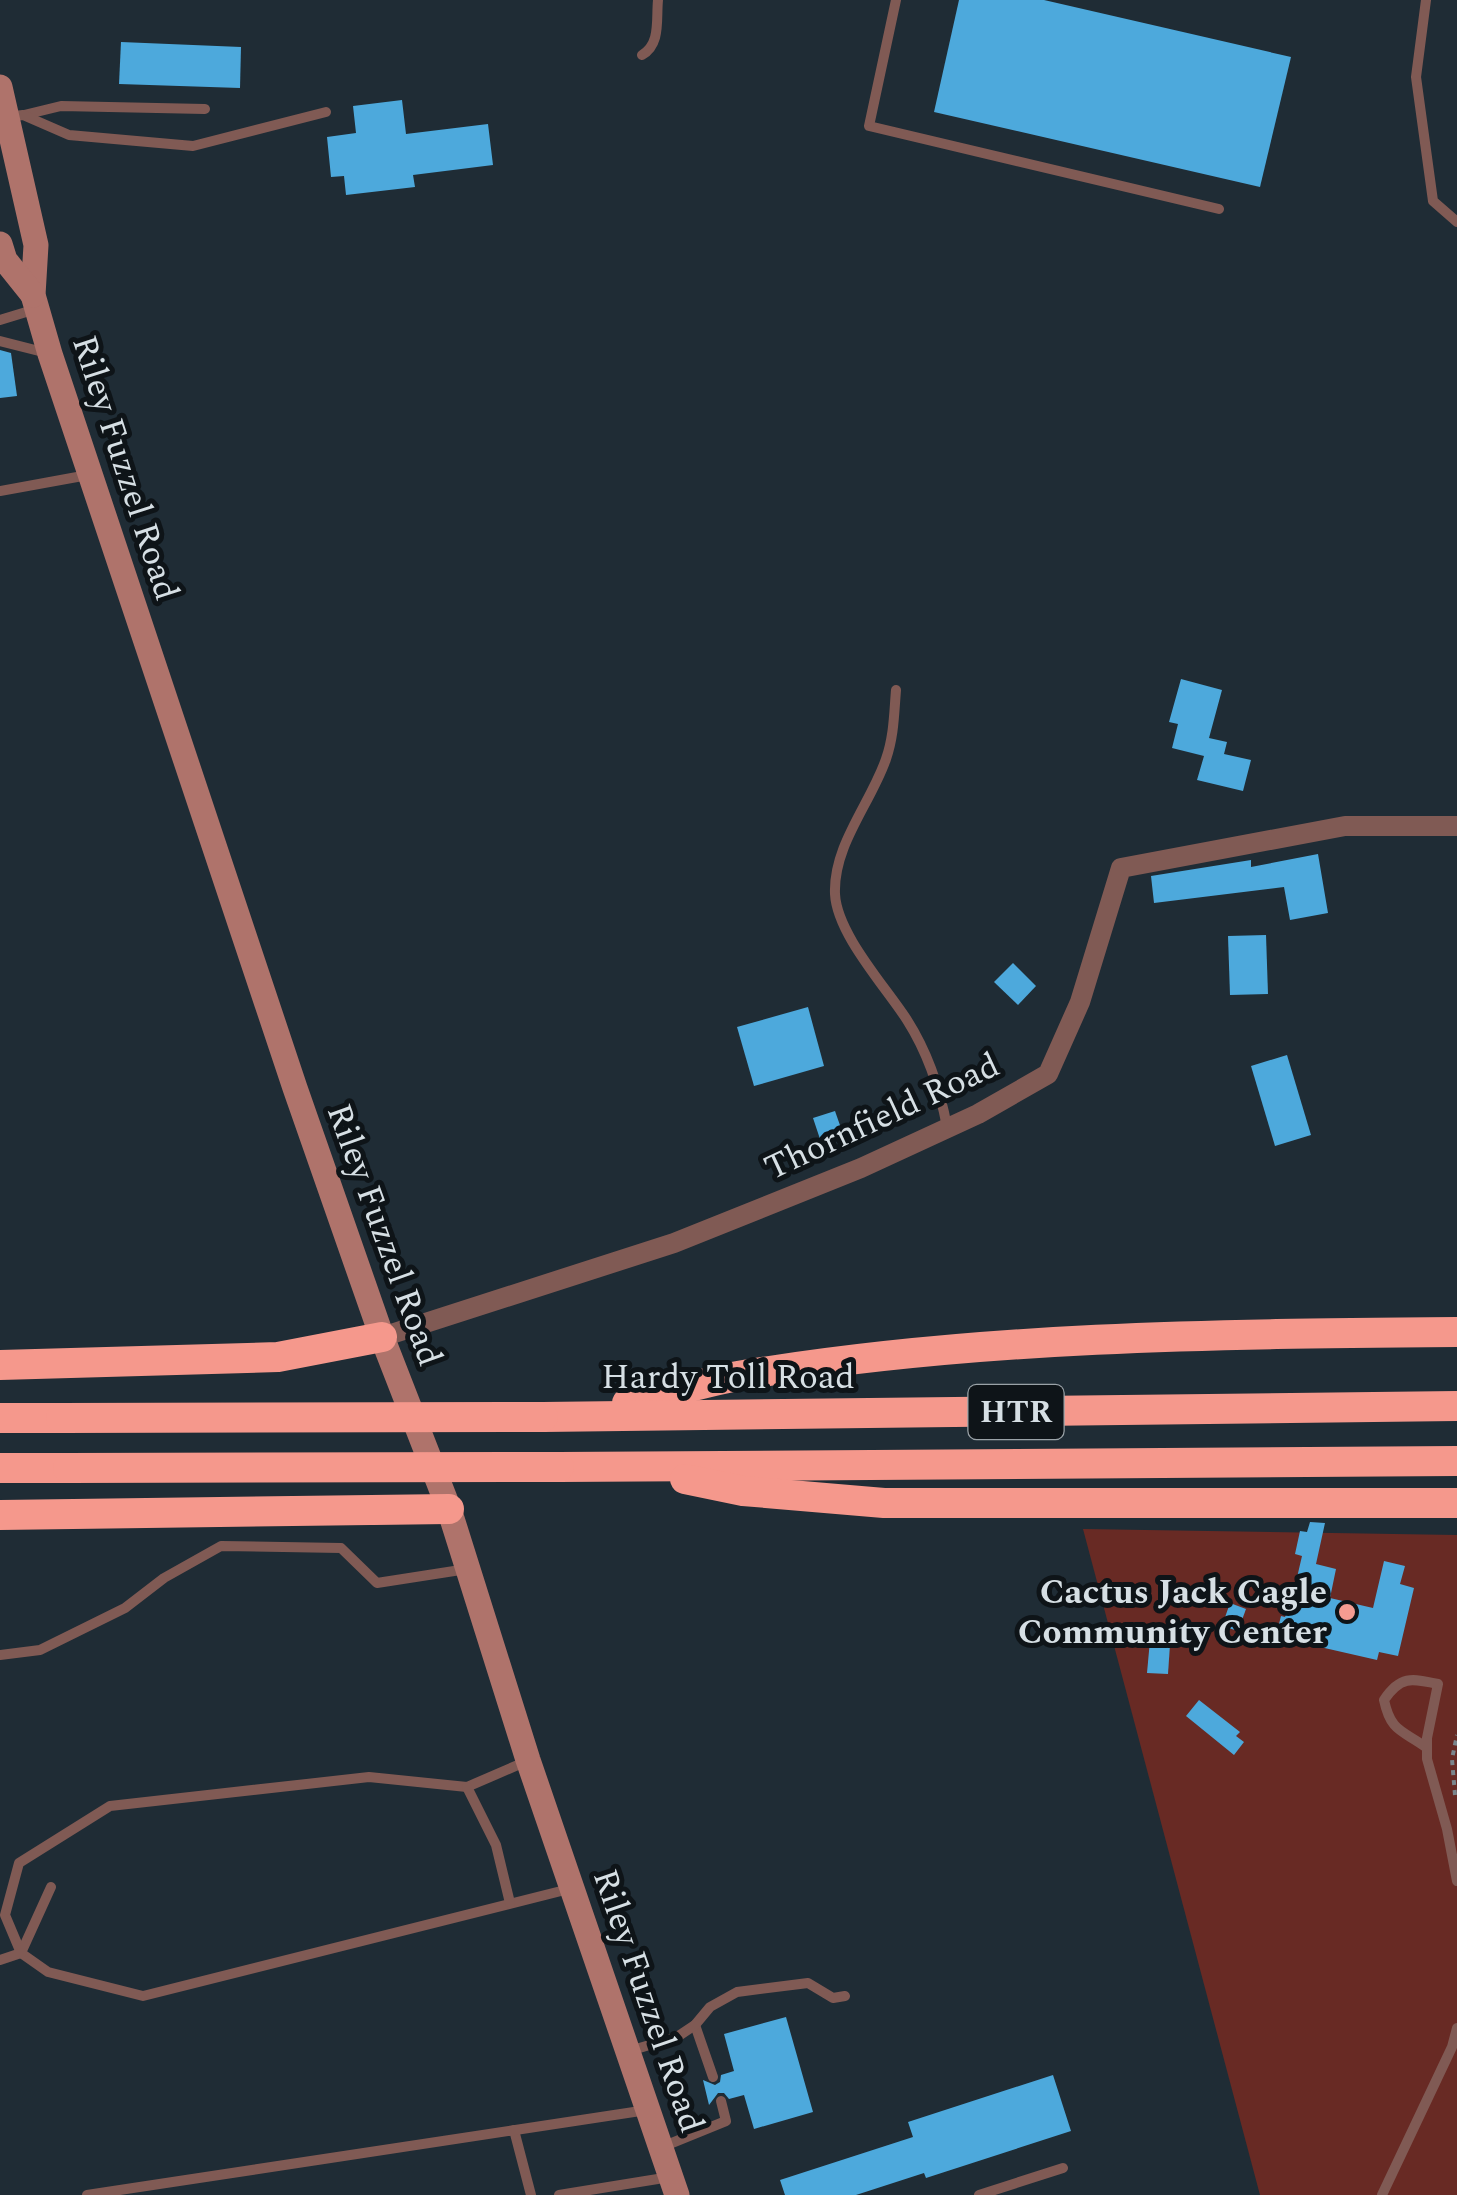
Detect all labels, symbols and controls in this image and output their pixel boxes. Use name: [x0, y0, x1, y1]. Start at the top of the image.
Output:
street label: Riley Fuzzel Road: [57, 329, 193, 607]
street label: Thornfield Road: [756, 1039, 1008, 1195]
street label: Riley Fuzzel Road: [312, 1096, 456, 1374]
street label: Hardy Toll Road: [601, 1351, 855, 1404]
road number: HTR: [968, 1385, 1064, 1439]
place label: Cactus Jack Cagle Community Center: [1018, 1566, 1327, 1659]
marker: Cactus Jack Cagle Community Center: [1336, 1601, 1358, 1623]
street label: Riley Fuzzel Road: [578, 1862, 718, 2140]

